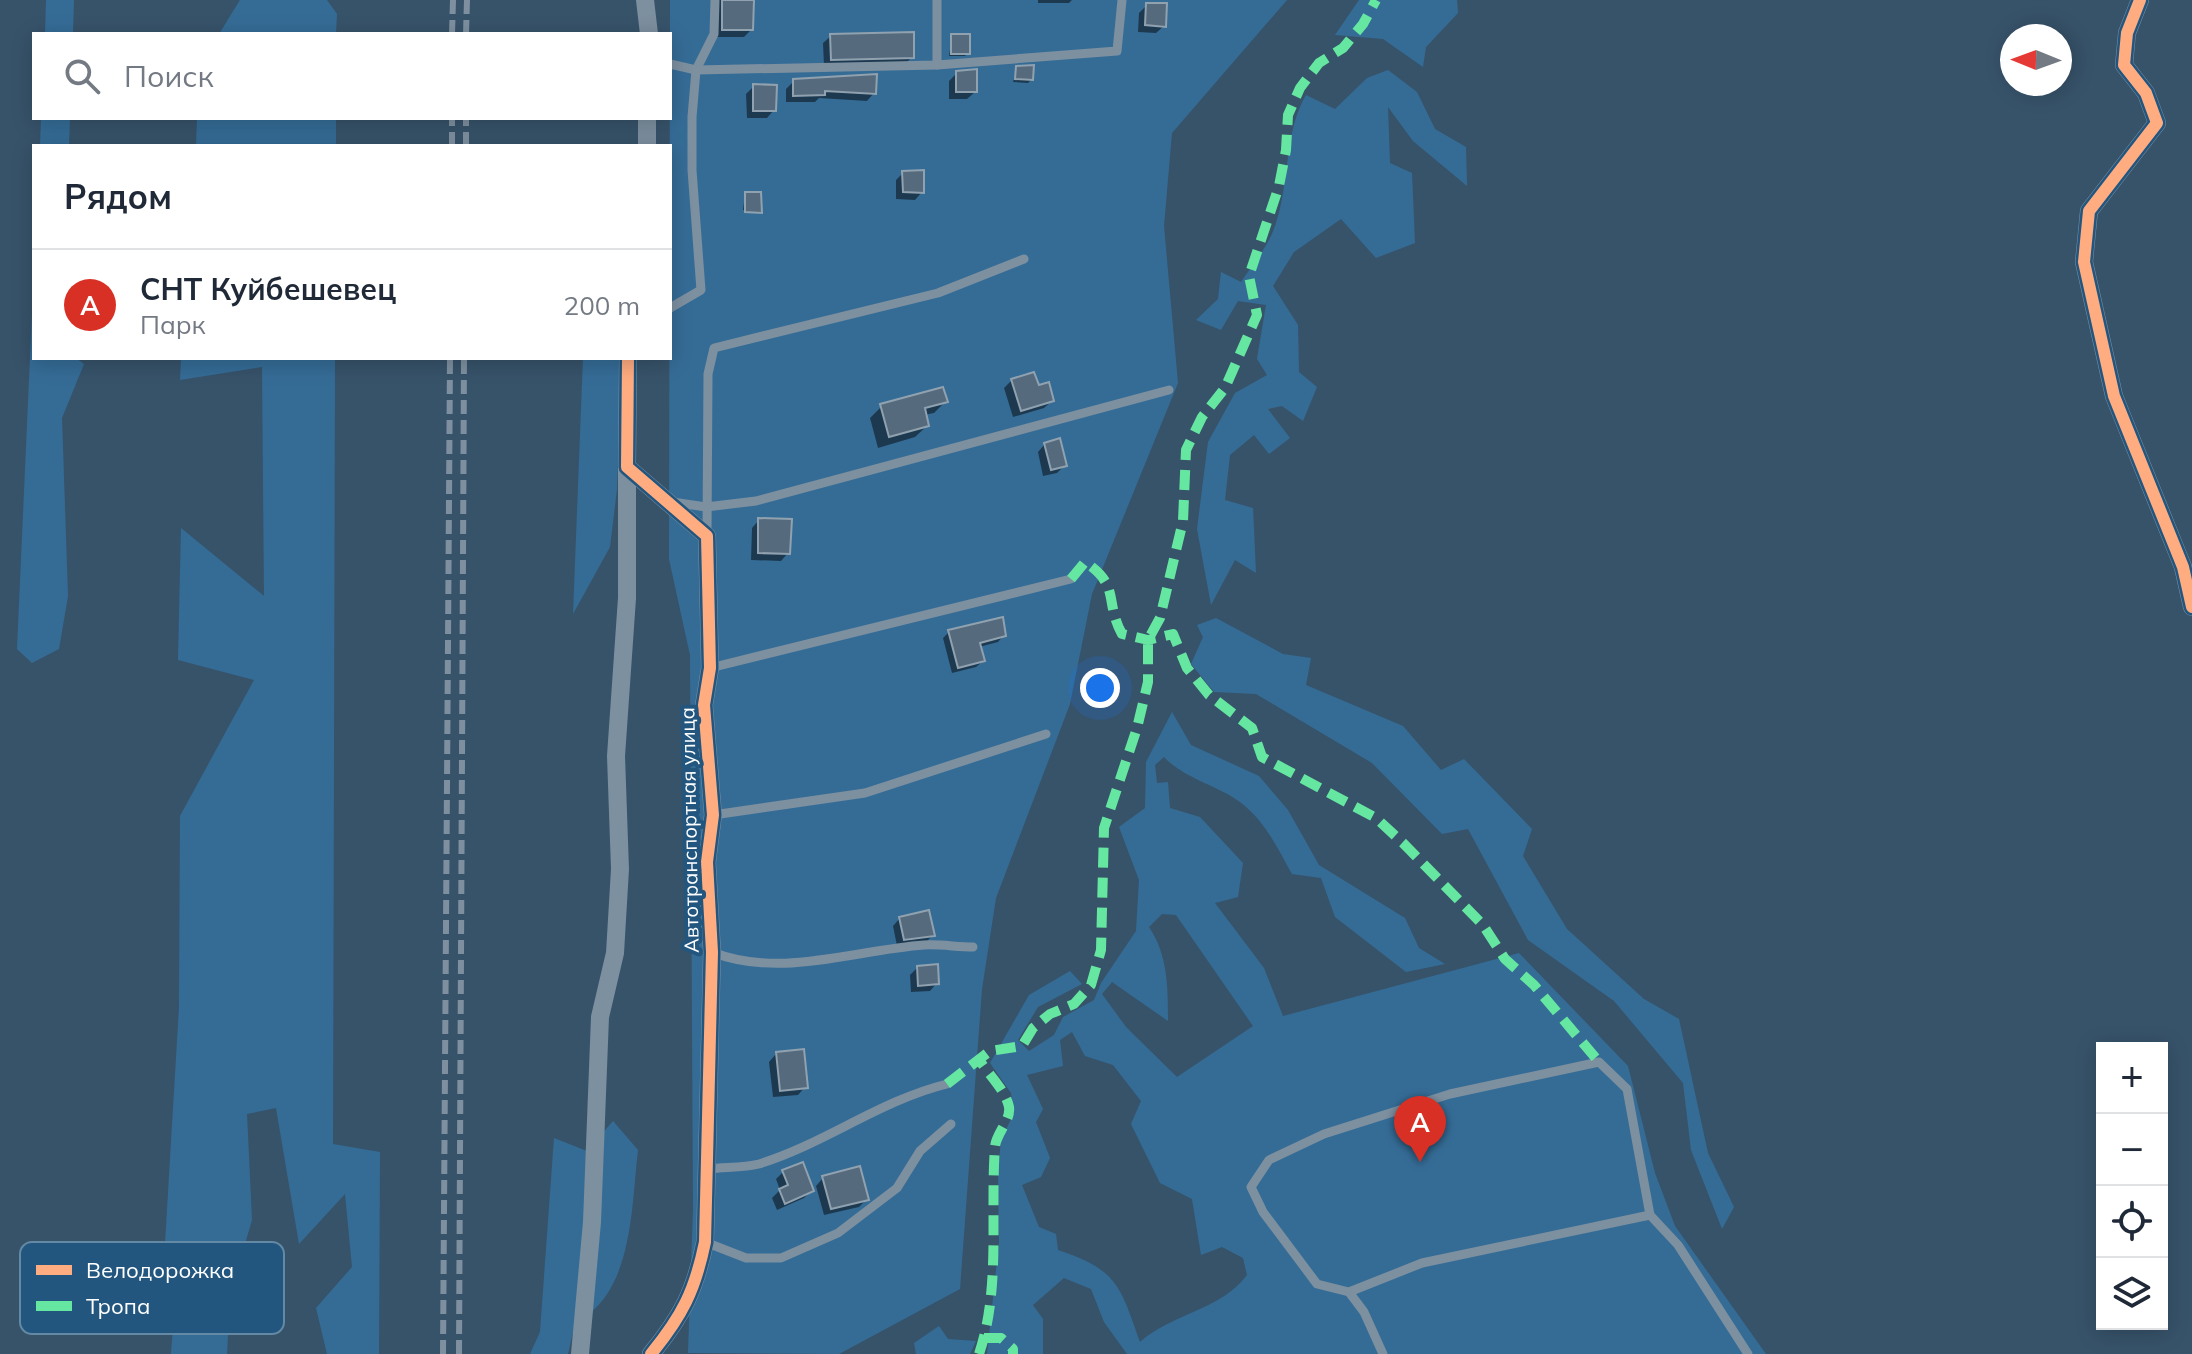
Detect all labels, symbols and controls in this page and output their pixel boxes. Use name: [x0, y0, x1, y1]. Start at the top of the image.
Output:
north arrow: [2000, 24, 2072, 96]
search box: [32, 32, 672, 120]
icon: search: [60, 54, 104, 98]
text: Поиск: [124, 57, 214, 95]
text: Рядом: [64, 175, 172, 218]
text: СНТ Куйбешевец: [140, 270, 396, 308]
text: A: [80, 289, 100, 322]
text: 200 m: [564, 289, 640, 322]
text: Парк: [140, 308, 206, 341]
your location: [1080, 668, 1120, 708]
street label: Автотранспортная улица: [674, 707, 704, 953]
map controls: [2096, 1042, 2168, 1330]
button: +: [2096, 1042, 2168, 1114]
pin: A: [1394, 1096, 1446, 1162]
button: −: [2096, 1114, 2168, 1186]
button: locate: [2096, 1186, 2168, 1258]
legend: [20, 1242, 284, 1334]
text: Велодорожка: [86, 1256, 234, 1284]
button: layers: [2096, 1258, 2168, 1330]
text: Тропа: [86, 1292, 150, 1320]

